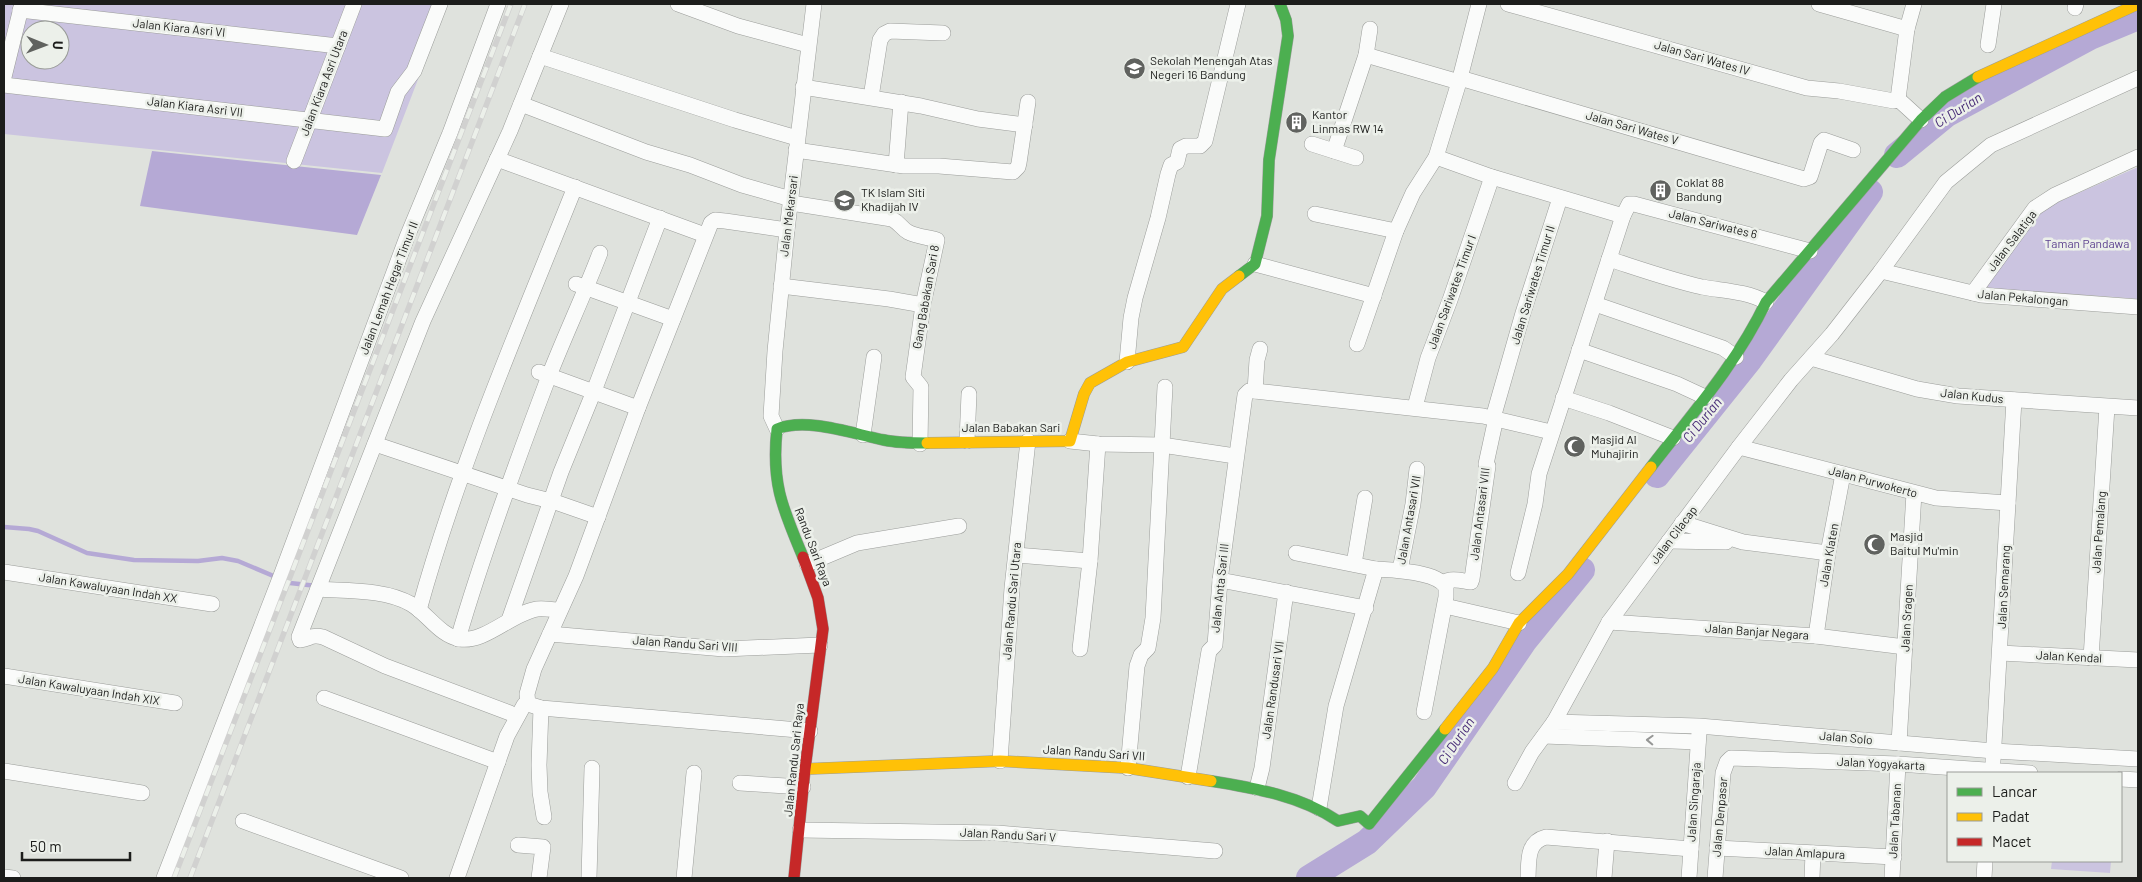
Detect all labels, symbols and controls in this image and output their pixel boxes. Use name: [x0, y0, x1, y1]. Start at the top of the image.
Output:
street label: Jalan Kiara Asri VI: [132, 15, 226, 39]
north arrow: [20, 20, 70, 70]
street label: Jalan Kiara Asri Utara: [296, 28, 350, 137]
street label: Jalan Sari Wates IV: [1653, 37, 1752, 77]
text: U: [50, 41, 67, 50]
place label: Sekolah Menengah Atas Negeri 16 Bandung: [1150, 53, 1273, 81]
school or university icon: Sekolah Menengah Atas Negeri 16 Bandung: [1122, 56, 1146, 80]
water label: Ci Durian: [1931, 88, 1985, 131]
street label: Jalan Kiara Asri VII: [146, 93, 244, 119]
place label: Kantor Linmas RW 14: [1312, 107, 1384, 135]
street label: Jalan Sari Wates V: [1584, 107, 1680, 147]
building icon: Kantor Linmas RW 14: [1284, 110, 1308, 134]
street label: Jalan Mekarsari: [776, 175, 800, 257]
place label: Coklat 88 Bandung: [1676, 175, 1724, 203]
building icon: Coklat 88 Bandung: [1648, 178, 1672, 202]
place label: TK Islam Siti Khadijah IV: [861, 185, 925, 213]
school or university icon: TK Islam Siti Khadijah IV: [833, 188, 857, 212]
street label: Jalan Sariwates 6: [1667, 205, 1759, 241]
street label: Jalan Salatiga: [1984, 207, 2039, 274]
street label: Jalan Lemah Hegar Timur II: [356, 219, 420, 356]
street label: Jalan Sariwates Timur II: [1507, 224, 1557, 346]
street label: Jalan Sariwates Timur I: [1424, 233, 1478, 351]
park label: Taman Pandawa: [2045, 236, 2129, 250]
street label: Gang Babakan Sari 8: [909, 244, 941, 350]
street label: Jalan Pekalongan: [1977, 286, 2069, 308]
street label: Jalan Kudus: [1940, 385, 2005, 405]
water label: Ci Durian: [1678, 394, 1725, 446]
street label: Jalan Babakan Sari: [962, 420, 1060, 434]
place label: Masjid Al Muhajirin: [1591, 432, 1639, 460]
mosque icon: Masjid Al Muhajirin: [1563, 435, 1587, 459]
street label: Jalan Purwokerto: [1827, 462, 1919, 500]
street label: Jalan Antasari VIII: [1466, 467, 1492, 561]
street label: Jalan Antasari VII: [1393, 474, 1423, 565]
street label: Jalan Pemalang: [2088, 491, 2108, 573]
street label: Jalan Cilacap: [1647, 503, 1700, 566]
street label: Randu Sari Raya: [793, 505, 835, 588]
street label: Jalan Klaten: [1816, 522, 1840, 588]
place label: Masjid Baitul Mu'min: [1890, 529, 1958, 557]
mosque icon: Masjid Baitul Mu'min: [1862, 532, 1886, 556]
street label: Jalan Randu Sari Utara: [999, 542, 1023, 660]
street label: Jalan Anta Sari III: [1207, 543, 1231, 633]
street label: Jalan Semarang: [1994, 545, 2012, 629]
street label: Jalan Kawaluyaan Indah XX: [38, 569, 178, 605]
street label: Jalan Sragen: [1897, 584, 1915, 652]
street label: Jalan Banjar Negara: [1705, 620, 1810, 642]
street label: Jalan Randu Sari VIII: [632, 632, 738, 654]
street label: Jalan Randusari VII: [1258, 640, 1286, 740]
street label: Jalan Kendal: [2036, 647, 2102, 665]
street label: Jalan Kawaluyaan Indah XIX: [18, 671, 161, 707]
street label: Jalan Randu Sari Raya: [780, 702, 806, 817]
water label: Ci Durian: [1434, 714, 1477, 767]
street label: Jalan Solo: [1819, 728, 1873, 746]
one-way arrow: [1645, 735, 1653, 745]
street label: Jalan Randu Sari VII: [1043, 741, 1146, 763]
street label: Jalan Yogyakarta: [1837, 754, 1926, 772]
street label: Jalan Singaraja: [1683, 762, 1703, 842]
legend: [1947, 772, 2122, 862]
street label: Jalan Denpasar: [1709, 776, 1730, 857]
text: Lancar: [1992, 782, 2038, 800]
street label: Jalan Tabanan: [1885, 783, 1903, 859]
text: Padat: [1992, 807, 2030, 825]
street label: Jalan Randu Sari V: [960, 824, 1056, 844]
scale bar: [22, 830, 130, 862]
text: Macet: [1992, 832, 2032, 850]
text: 50 m: [30, 837, 62, 855]
street label: Jalan Amlapura: [1765, 843, 1846, 861]

